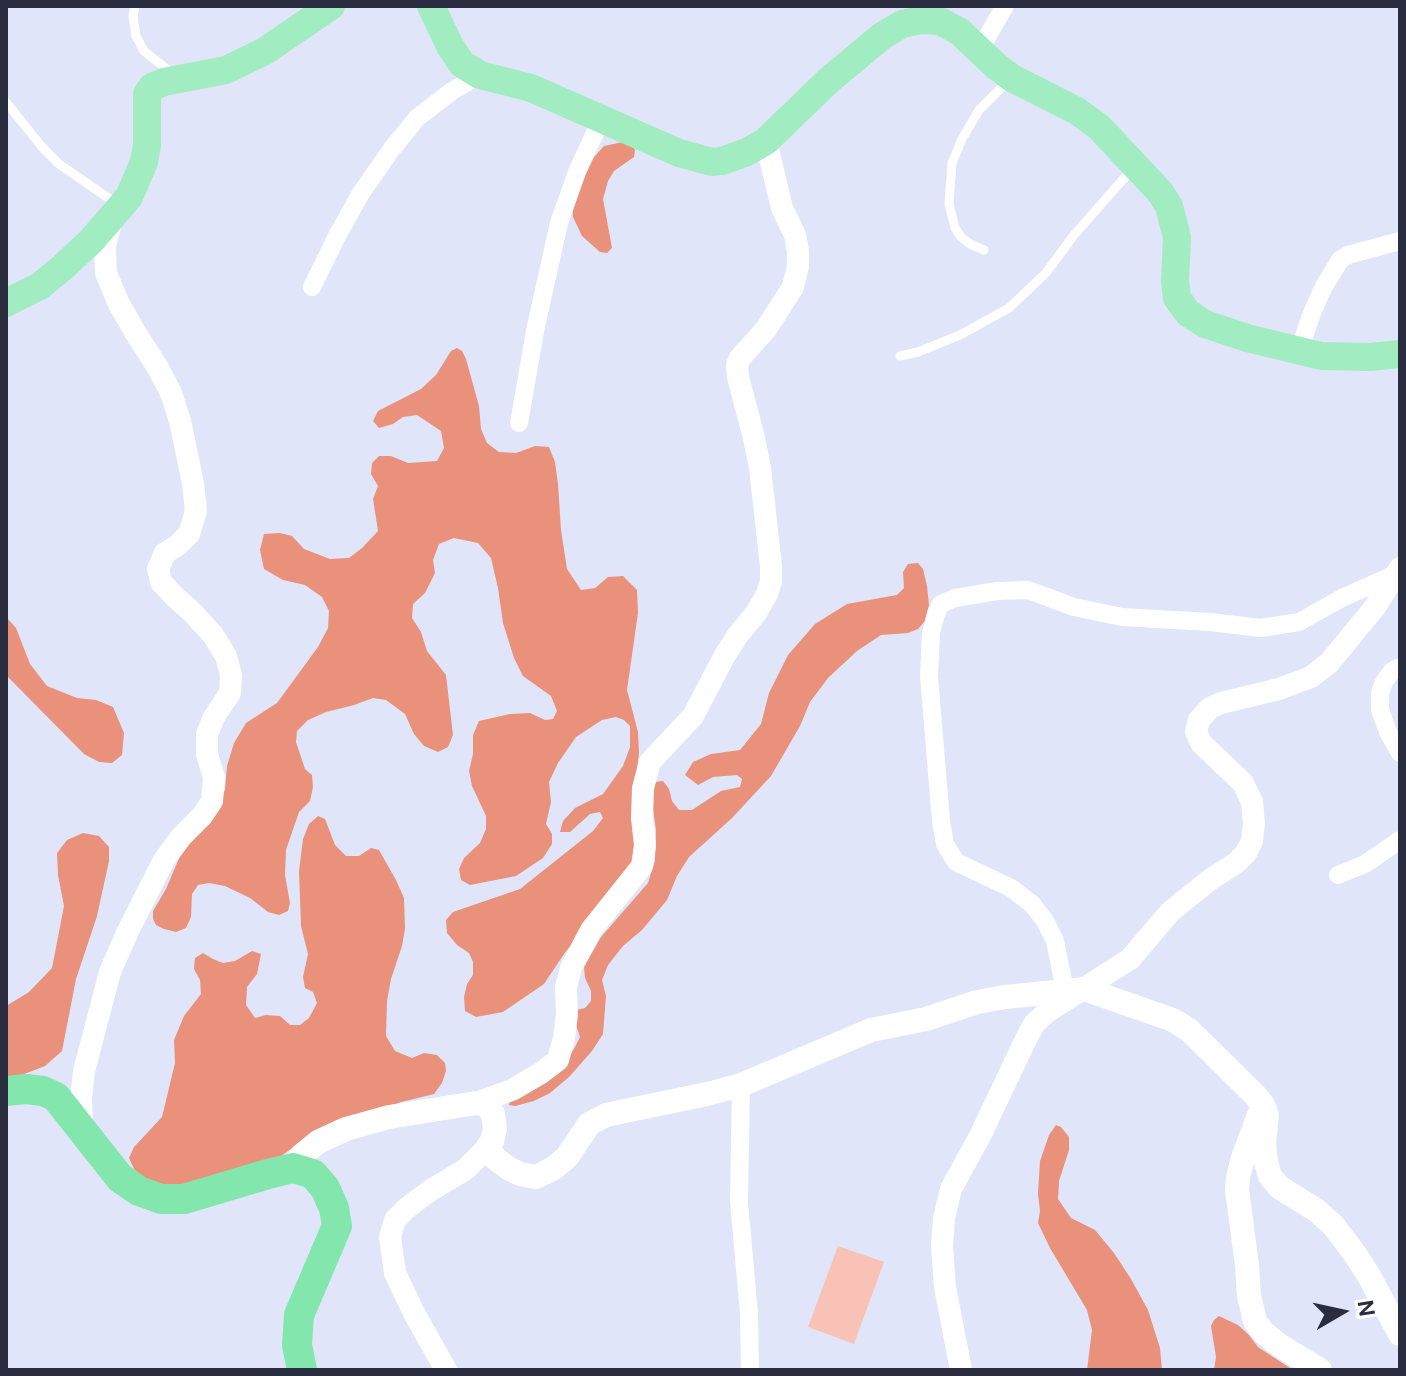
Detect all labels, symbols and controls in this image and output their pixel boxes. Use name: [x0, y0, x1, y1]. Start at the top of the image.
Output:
north arrow: [1302, 1272, 1382, 1352]
text: N: [1351, 1298, 1382, 1318]

